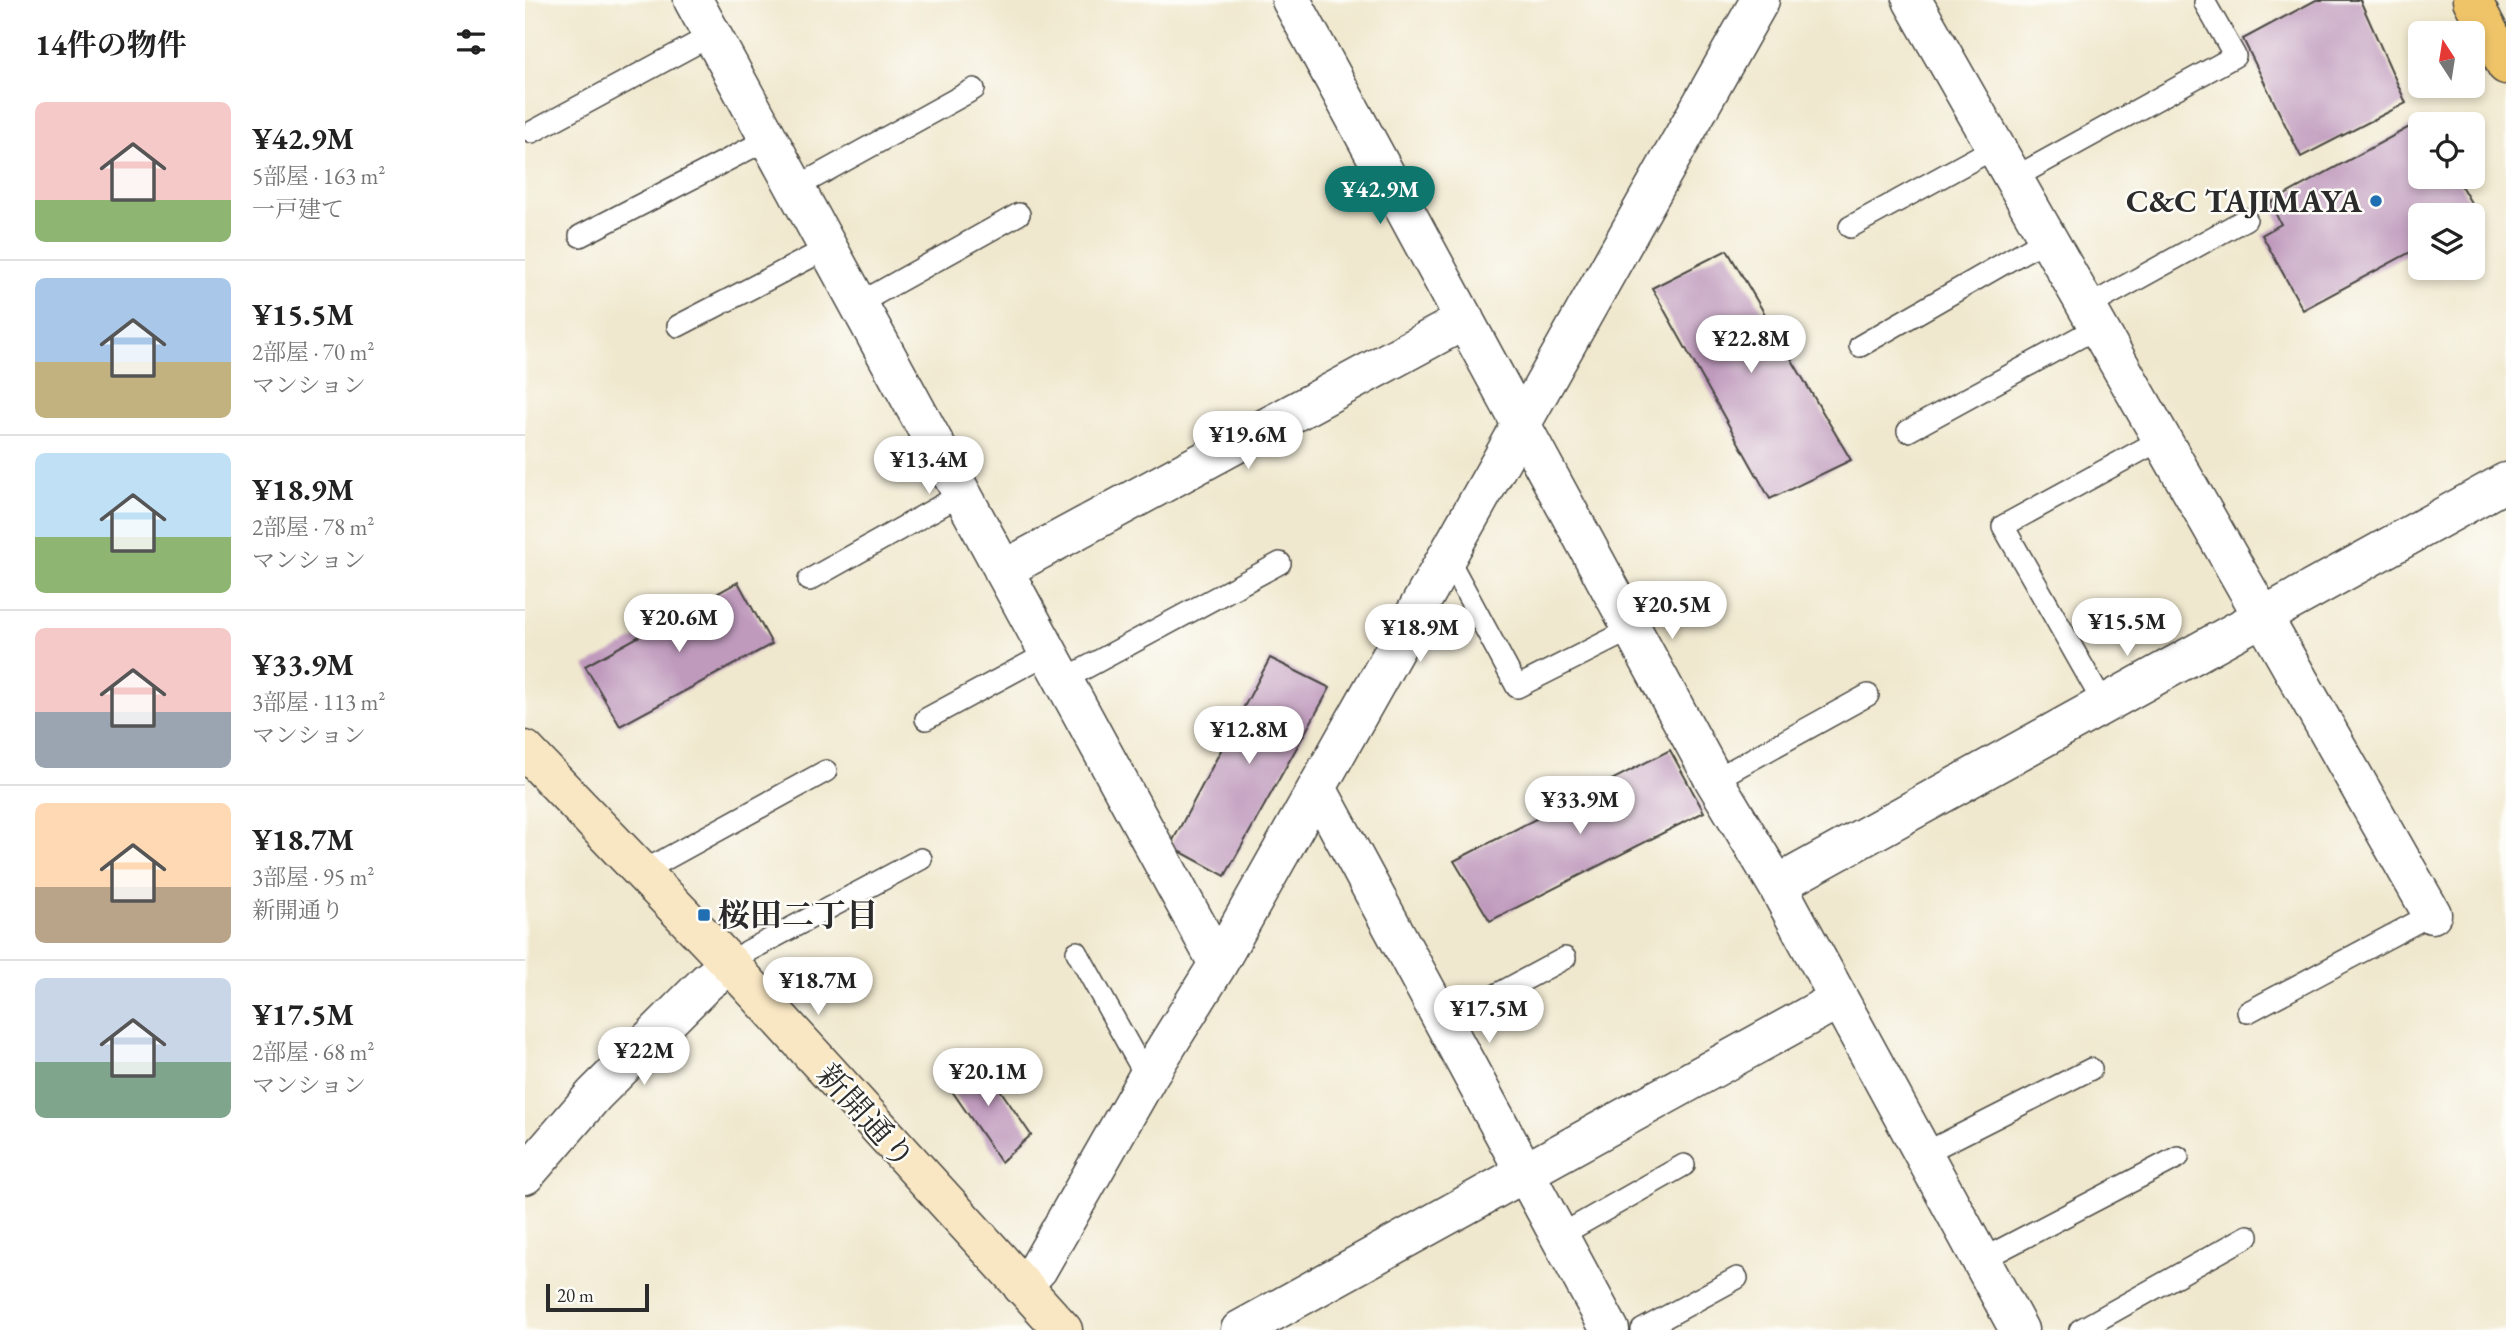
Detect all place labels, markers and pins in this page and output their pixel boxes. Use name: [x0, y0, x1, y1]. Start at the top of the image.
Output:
pin: ¥42.9M: [1323, 166, 1437, 226]
place label: C&C TAJIMAYA: [2126, 180, 2363, 222]
marker: C&C TAJIMAYA: [2368, 193, 2384, 209]
pin: ¥22.8M: [1694, 316, 1808, 375]
pin: ¥19.6M: [1191, 412, 1305, 471]
pin: ¥13.4M: [872, 436, 986, 496]
pin: ¥20.5M: [1615, 582, 1729, 641]
pin: ¥20.6M: [622, 594, 736, 654]
pin: ¥15.5M: [2070, 598, 2184, 658]
pin: ¥18.9M: [1363, 604, 1477, 664]
pin: ¥12.8M: [1192, 706, 1306, 766]
pin: ¥33.9M: [1523, 776, 1637, 836]
place label: 桜田二丁目: [718, 894, 878, 936]
marker: 桜田二丁目: [696, 907, 712, 923]
pin: ¥18.7M: [761, 958, 875, 1017]
pin: ¥17.5M: [1432, 986, 1546, 1045]
pin: ¥22M: [603, 1028, 685, 1087]
pin: ¥20.1M: [931, 1048, 1045, 1108]

